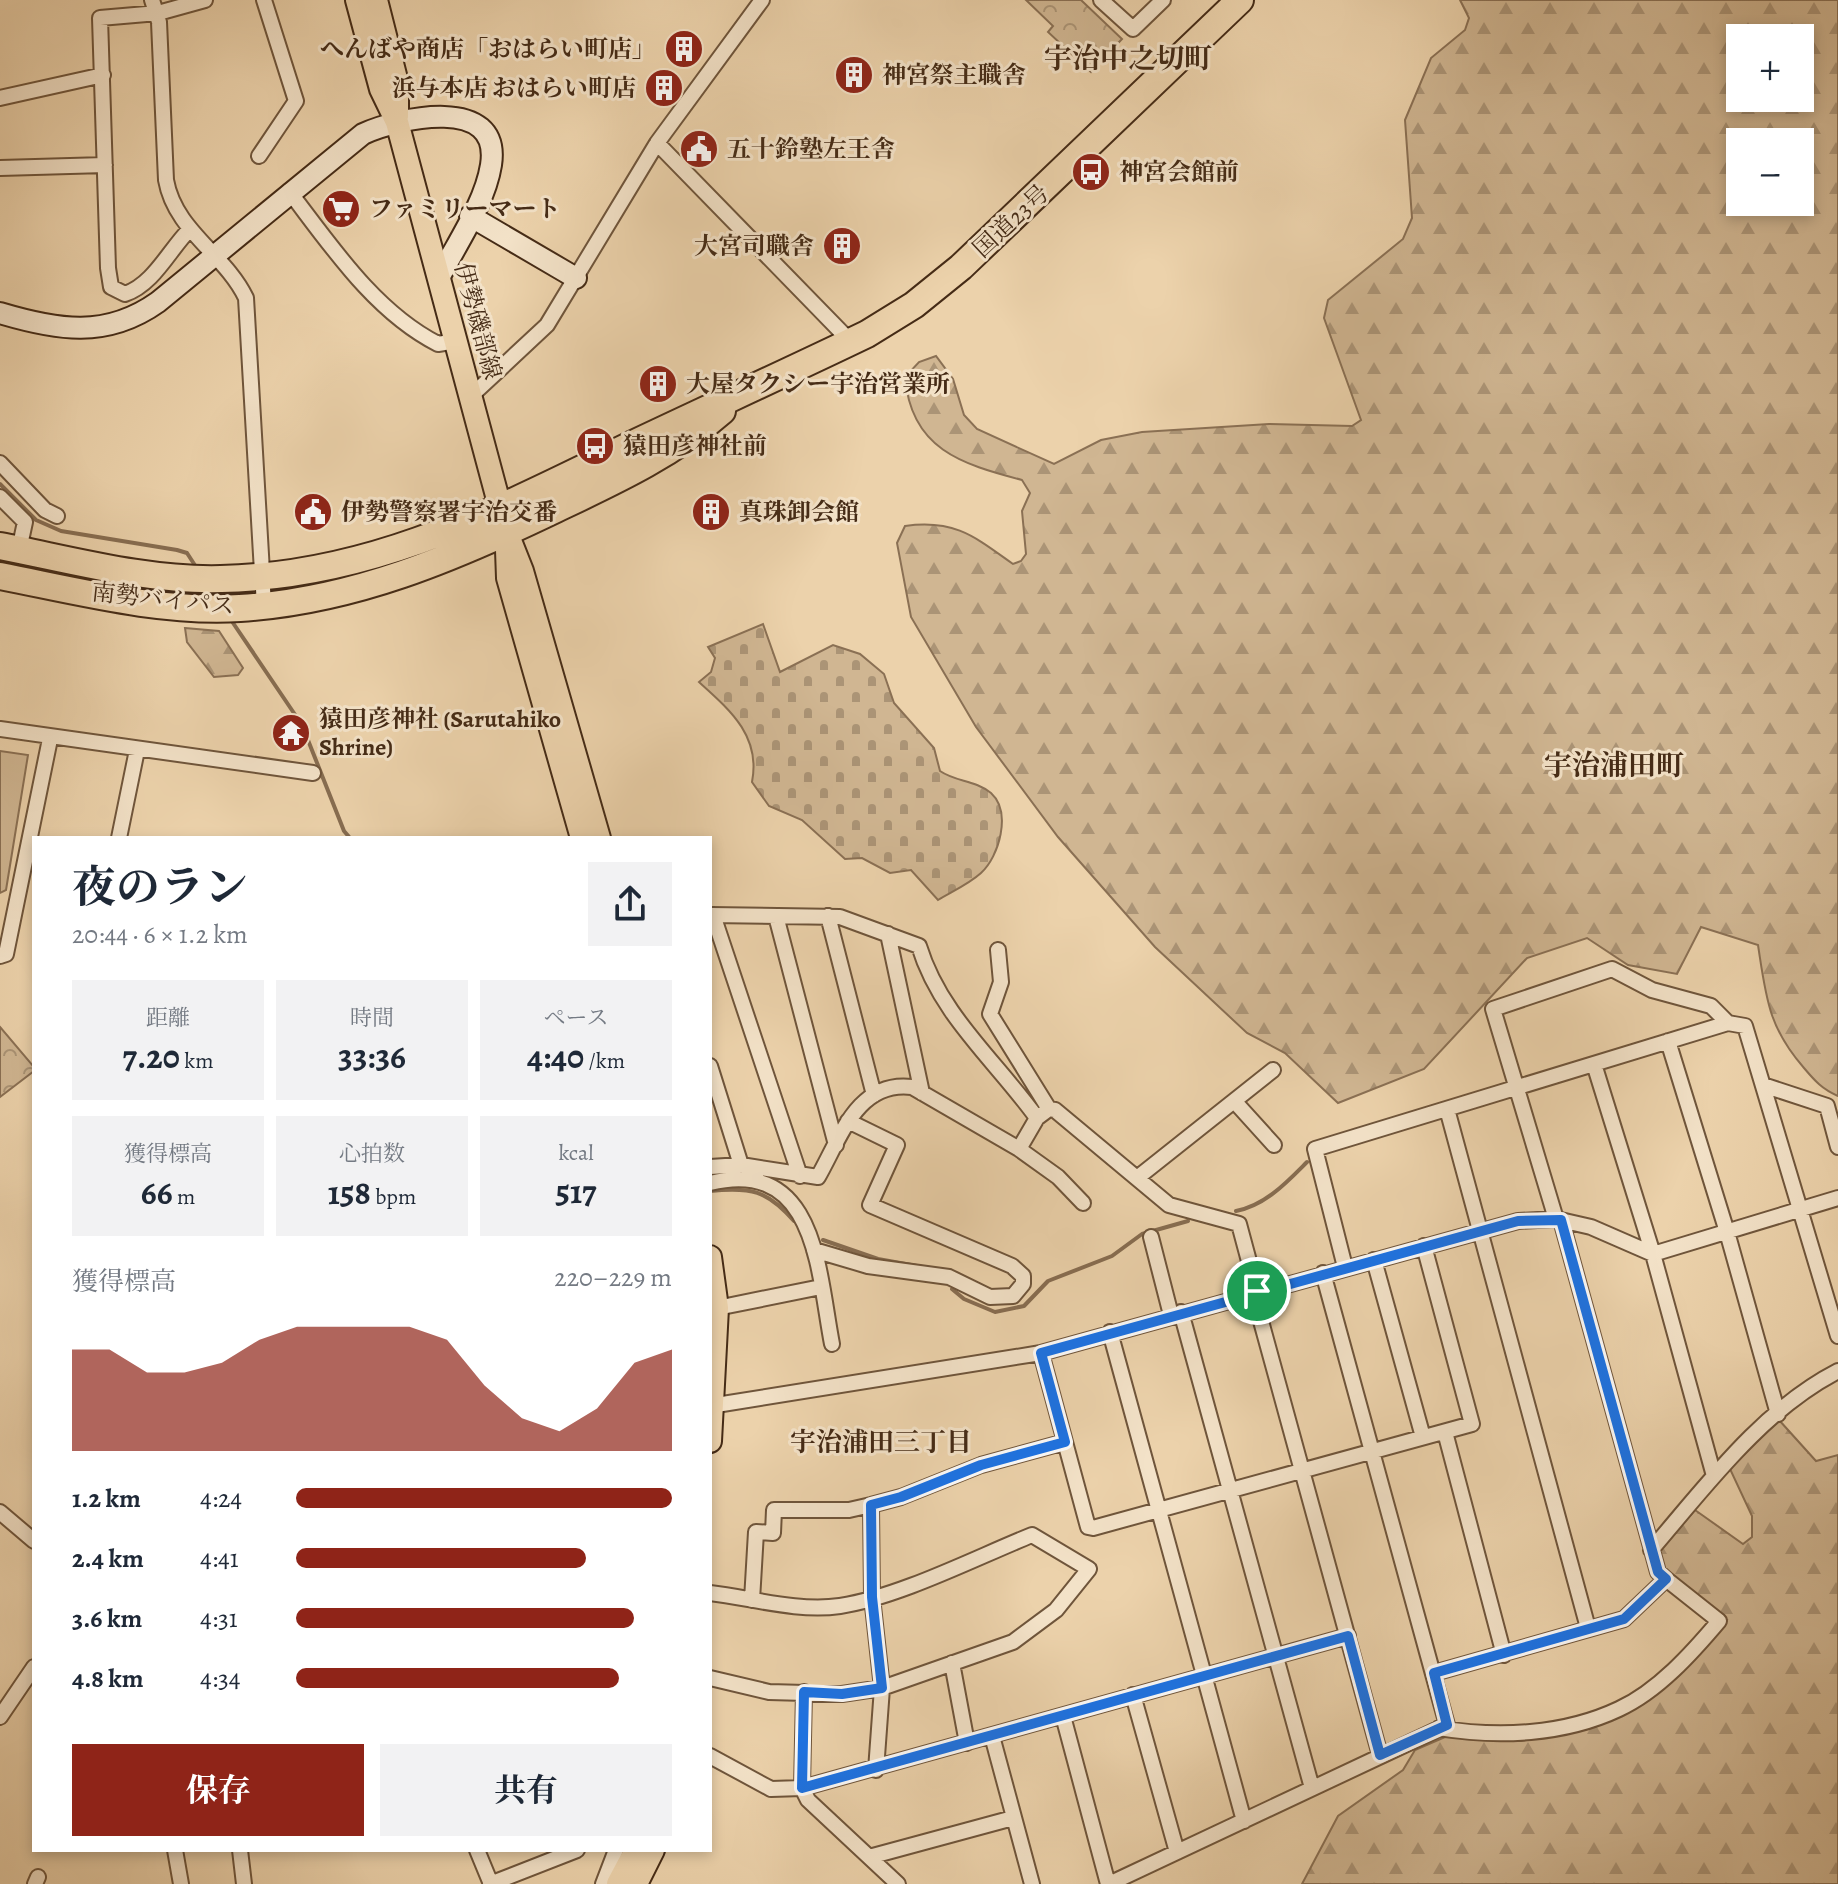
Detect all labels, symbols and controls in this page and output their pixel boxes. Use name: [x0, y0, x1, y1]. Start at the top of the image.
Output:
map controls: [1726, 24, 1814, 216]
button: +: [1726, 24, 1814, 112]
building icon: へんばや商店「おはらい町店」: [663, 28, 705, 70]
place label: へんばや商店「おはらい町店」: [320, 33, 656, 65]
district label: 宇治中之切町: [1044, 40, 1212, 78]
building icon: 神宮祭主職舎: [833, 54, 875, 96]
place label: 神宮祭主職舎: [882, 59, 1026, 91]
building icon: 浜与本店 おはらい町店: [643, 67, 685, 109]
place label: 浜与本店 おはらい町店: [392, 72, 636, 104]
public building icon: 五十鈴塾左王舎: [678, 128, 720, 170]
button: −: [1726, 128, 1814, 216]
place label: 五十鈴塾左王舎: [727, 133, 895, 165]
bus stop icon: 神宮会館前: [1070, 151, 1112, 193]
place label: 神宮会館前: [1119, 156, 1239, 188]
street label: 国道23号: [966, 177, 1056, 265]
supermarket icon: ファミリーマート: [320, 188, 362, 230]
place label: ファミリーマート: [369, 193, 561, 225]
building icon: 大宮司職舎: [821, 225, 863, 267]
place label: 大宮司職舎: [694, 230, 814, 262]
street label: 伊勢磯部線: [447, 259, 509, 383]
building icon: 大屋タクシー宇治営業所: [637, 363, 679, 405]
place label: 大屋タクシー宇治営業所: [686, 368, 950, 400]
bus stop icon: 猿田彦神社前: [574, 425, 616, 467]
place label: 猿田彦神社前: [623, 430, 767, 462]
public building icon: 伊勢警察署宇治交番: [292, 491, 334, 533]
building icon: 真珠卸会館: [690, 491, 732, 533]
place label: 伊勢警察署宇治交番: [341, 496, 557, 528]
place label: 真珠卸会館: [739, 496, 859, 528]
street label: 南勢バイパス: [90, 576, 236, 622]
place label: 猿田彦神社 (Sarutahiko Shrine): [319, 703, 561, 763]
temple icon: 猿田彦神社 (Sarutahiko Shrine): [270, 712, 312, 754]
district label: 宇治浦田町: [1544, 747, 1684, 785]
text: 夜のラン: [72, 857, 248, 917]
button: share: [588, 862, 672, 946]
text: 20:44 · 6 × 1.2 km: [72, 917, 248, 952]
text: 距離: [146, 1003, 190, 1033]
text: 時間: [350, 1003, 394, 1033]
text: ペース: [544, 1003, 608, 1033]
text: 7.20: [122, 1033, 180, 1080]
text: 33:36: [338, 1033, 406, 1080]
text: 4:40: [527, 1033, 584, 1080]
text: km: [180, 1046, 214, 1076]
text: /km: [584, 1046, 625, 1076]
text: kcal: [558, 1138, 594, 1168]
text: 獲得標高: [124, 1139, 212, 1169]
text: 心拍数: [339, 1139, 405, 1169]
text: 517: [555, 1168, 597, 1215]
text: 66: [141, 1169, 173, 1216]
text: 158: [328, 1169, 371, 1216]
text: m: [173, 1182, 195, 1212]
text: bpm: [371, 1182, 416, 1212]
pin: [1223, 1257, 1291, 1325]
text: 220–229 m: [554, 1260, 672, 1295]
text: 獲得標高: [72, 1264, 176, 1299]
icon: arrive: [1235, 1269, 1279, 1313]
district label: 宇治浦田三丁目: [790, 1425, 972, 1460]
text: 1.2 km: [72, 1481, 141, 1516]
text: 4:24: [200, 1481, 242, 1516]
text: 2.4 km: [72, 1541, 144, 1576]
text: 4:41: [200, 1541, 239, 1576]
text: 3.6 km: [72, 1601, 142, 1636]
text: 4:31: [200, 1601, 238, 1636]
text: 4.8 km: [72, 1661, 144, 1696]
text: 4:34: [200, 1661, 241, 1696]
button: 保存: [72, 1744, 364, 1836]
button: 共有: [380, 1744, 672, 1836]

